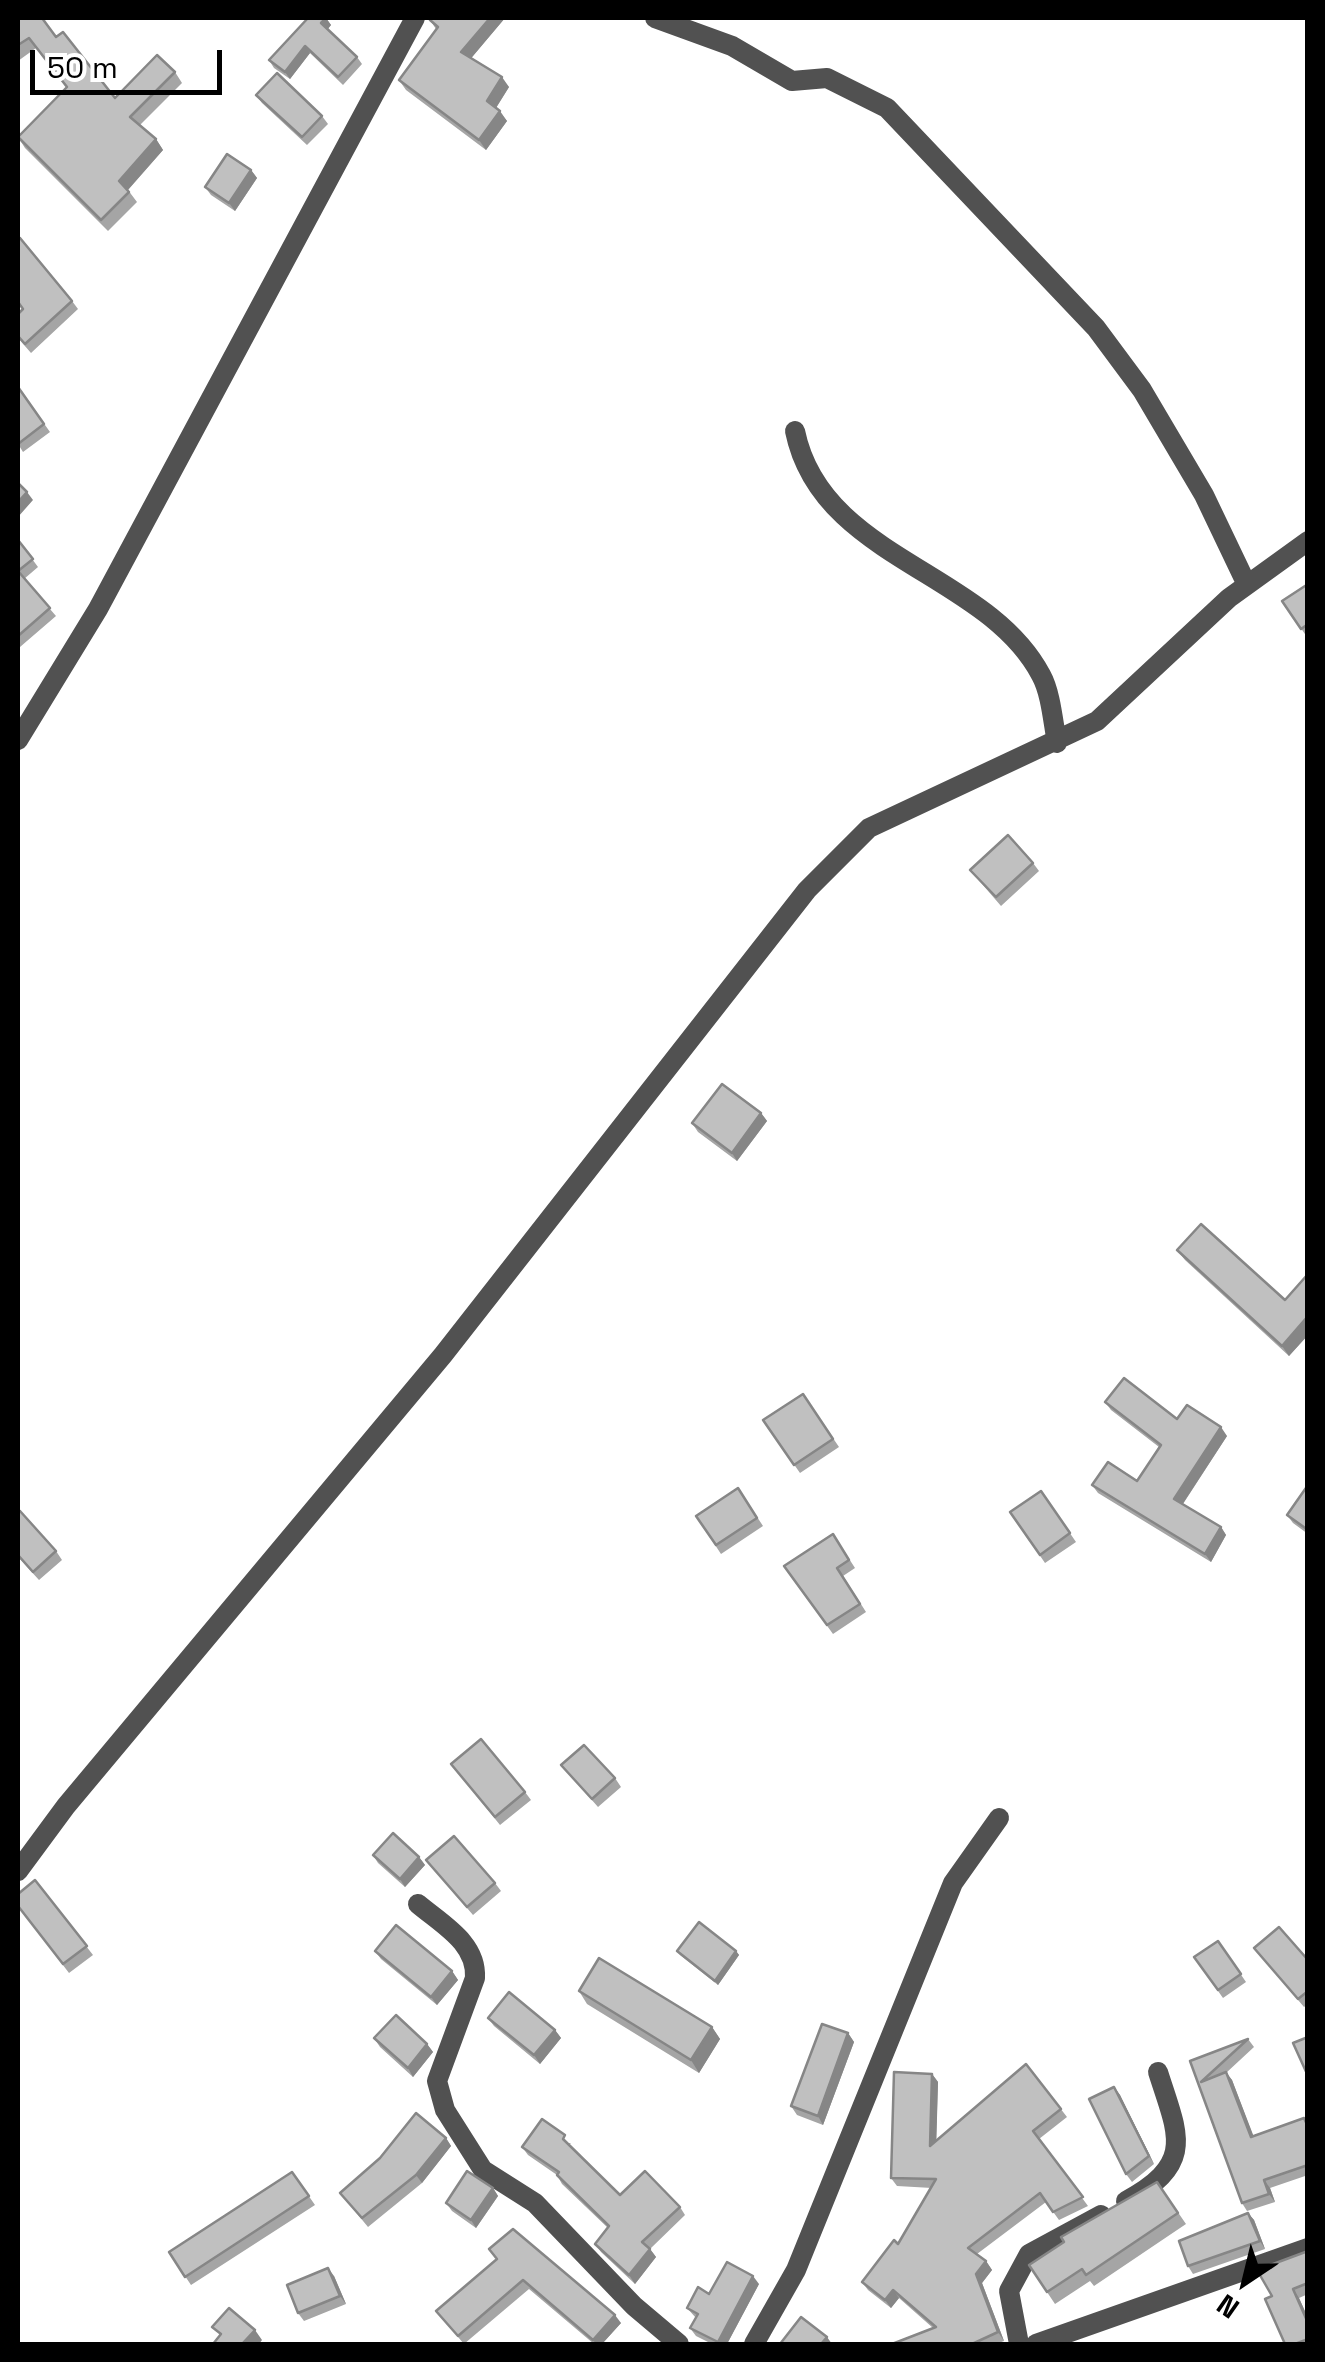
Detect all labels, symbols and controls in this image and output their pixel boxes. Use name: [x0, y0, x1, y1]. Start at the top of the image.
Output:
scale bar: [35, 30, 228, 92]
text: 50 m: [47, 48, 118, 87]
north arrow: [1195, 2232, 1295, 2332]
text: N: [1210, 2286, 1246, 2327]

